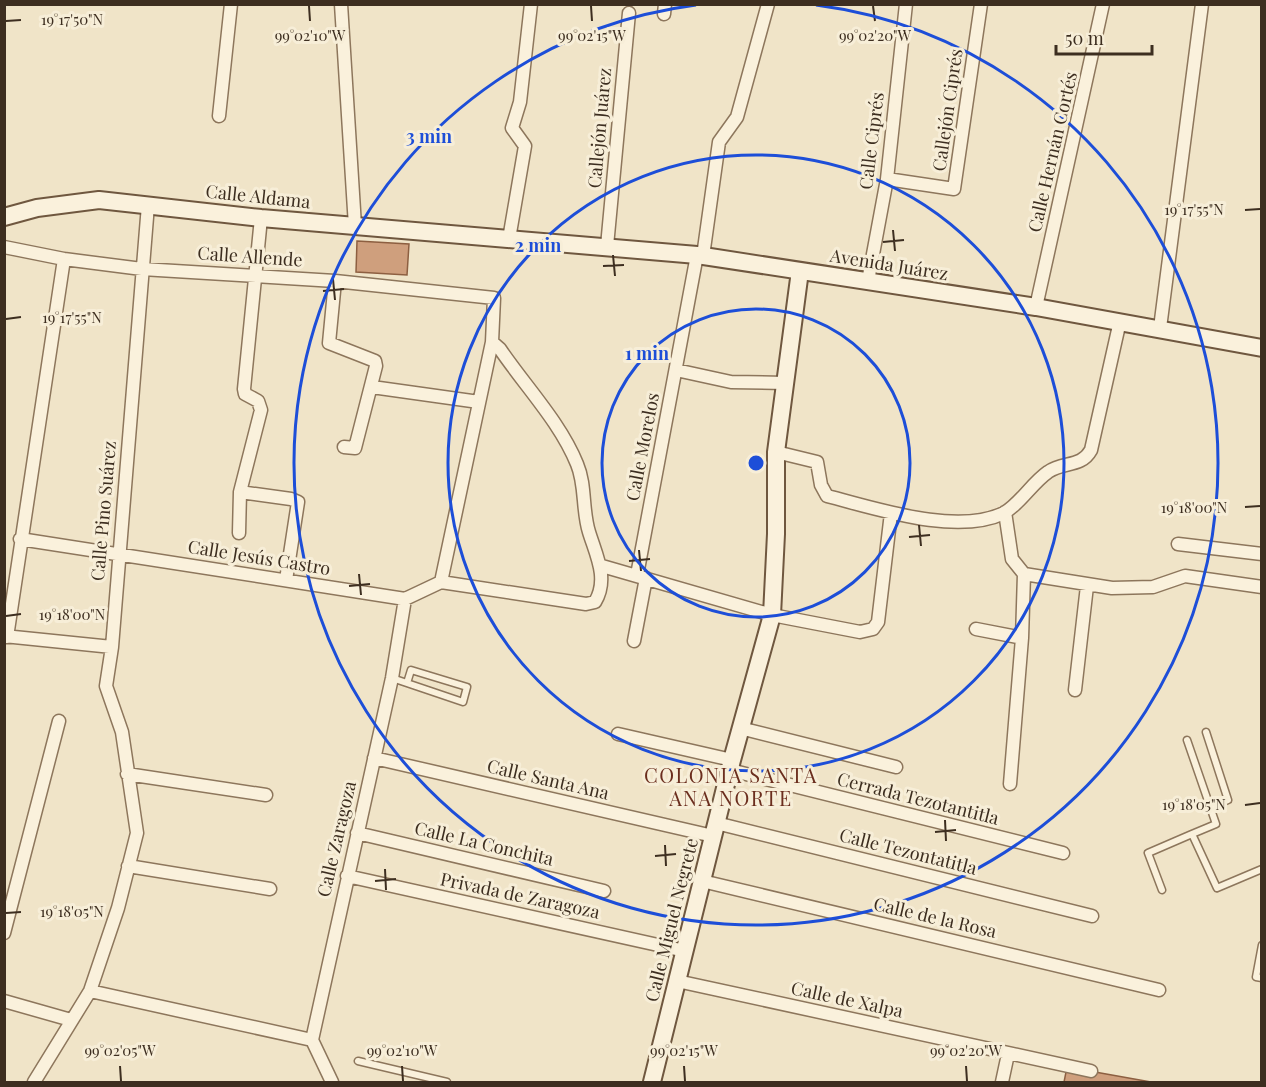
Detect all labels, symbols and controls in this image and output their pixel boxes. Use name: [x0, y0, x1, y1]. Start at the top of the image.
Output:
text: 19°17'50"N: [41, 9, 104, 29]
scale bar: [1056, 18, 1152, 56]
text: 99°02'10"W: [275, 25, 346, 45]
text: 99°02'15"W: [558, 25, 626, 45]
text: 99°02'20"W: [839, 25, 911, 45]
text: 50 m: [1065, 26, 1104, 50]
street label: Callejón Ciprés: [927, 47, 967, 173]
street label: Callejón Juárez: [582, 67, 616, 189]
street label: Calle Hernán Cortés: [1022, 69, 1082, 234]
street label: Calle Ciprés: [853, 91, 889, 191]
text: 3 min: [406, 124, 452, 148]
street label: Calle Aldama: [205, 179, 312, 213]
text: 19°17'55"N: [1164, 199, 1224, 219]
text: 2 min: [515, 233, 561, 257]
street label: Calle Allende: [197, 240, 303, 272]
street label: Avenida Juárez: [827, 243, 950, 285]
text: 19°17'55"N: [42, 307, 102, 327]
text: 1 min: [625, 341, 669, 365]
street label: Calle Morelos: [620, 391, 664, 503]
street label: Calle Pino Suárez: [85, 440, 121, 582]
centre of rings: [746, 453, 766, 473]
text: 19°18'00"N: [1161, 497, 1228, 517]
street label: Calle Jesús Castro: [186, 534, 332, 580]
text: 19°18'00"N: [39, 604, 106, 624]
street label: Calle Santa Ana: [485, 753, 612, 805]
district label: COLONIA SANTA ANA NORTE: [644, 761, 818, 811]
street label: Cerrada Tezotantitla: [835, 766, 1002, 830]
street label: Calle Zaragoza: [311, 778, 361, 899]
text: 19°18'05"N: [1162, 794, 1226, 814]
street label: Calle La Conchita: [412, 815, 556, 871]
street label: Calle Tezontatitla: [837, 822, 979, 880]
street label: Calle Miguel Negrete: [639, 835, 703, 1004]
street label: Privada de Zaragoza: [438, 866, 602, 924]
street label: Calle de la Rosa: [871, 891, 999, 943]
text: 19°18'05"N: [40, 901, 104, 921]
street label: Calle de Xalpa: [789, 975, 905, 1023]
text: 99°02'05"W: [84, 1040, 156, 1060]
text: 99°02'10"W: [367, 1040, 438, 1060]
text: 99°02'15"W: [650, 1040, 718, 1060]
text: 99°02'20"W: [930, 1040, 1002, 1060]

